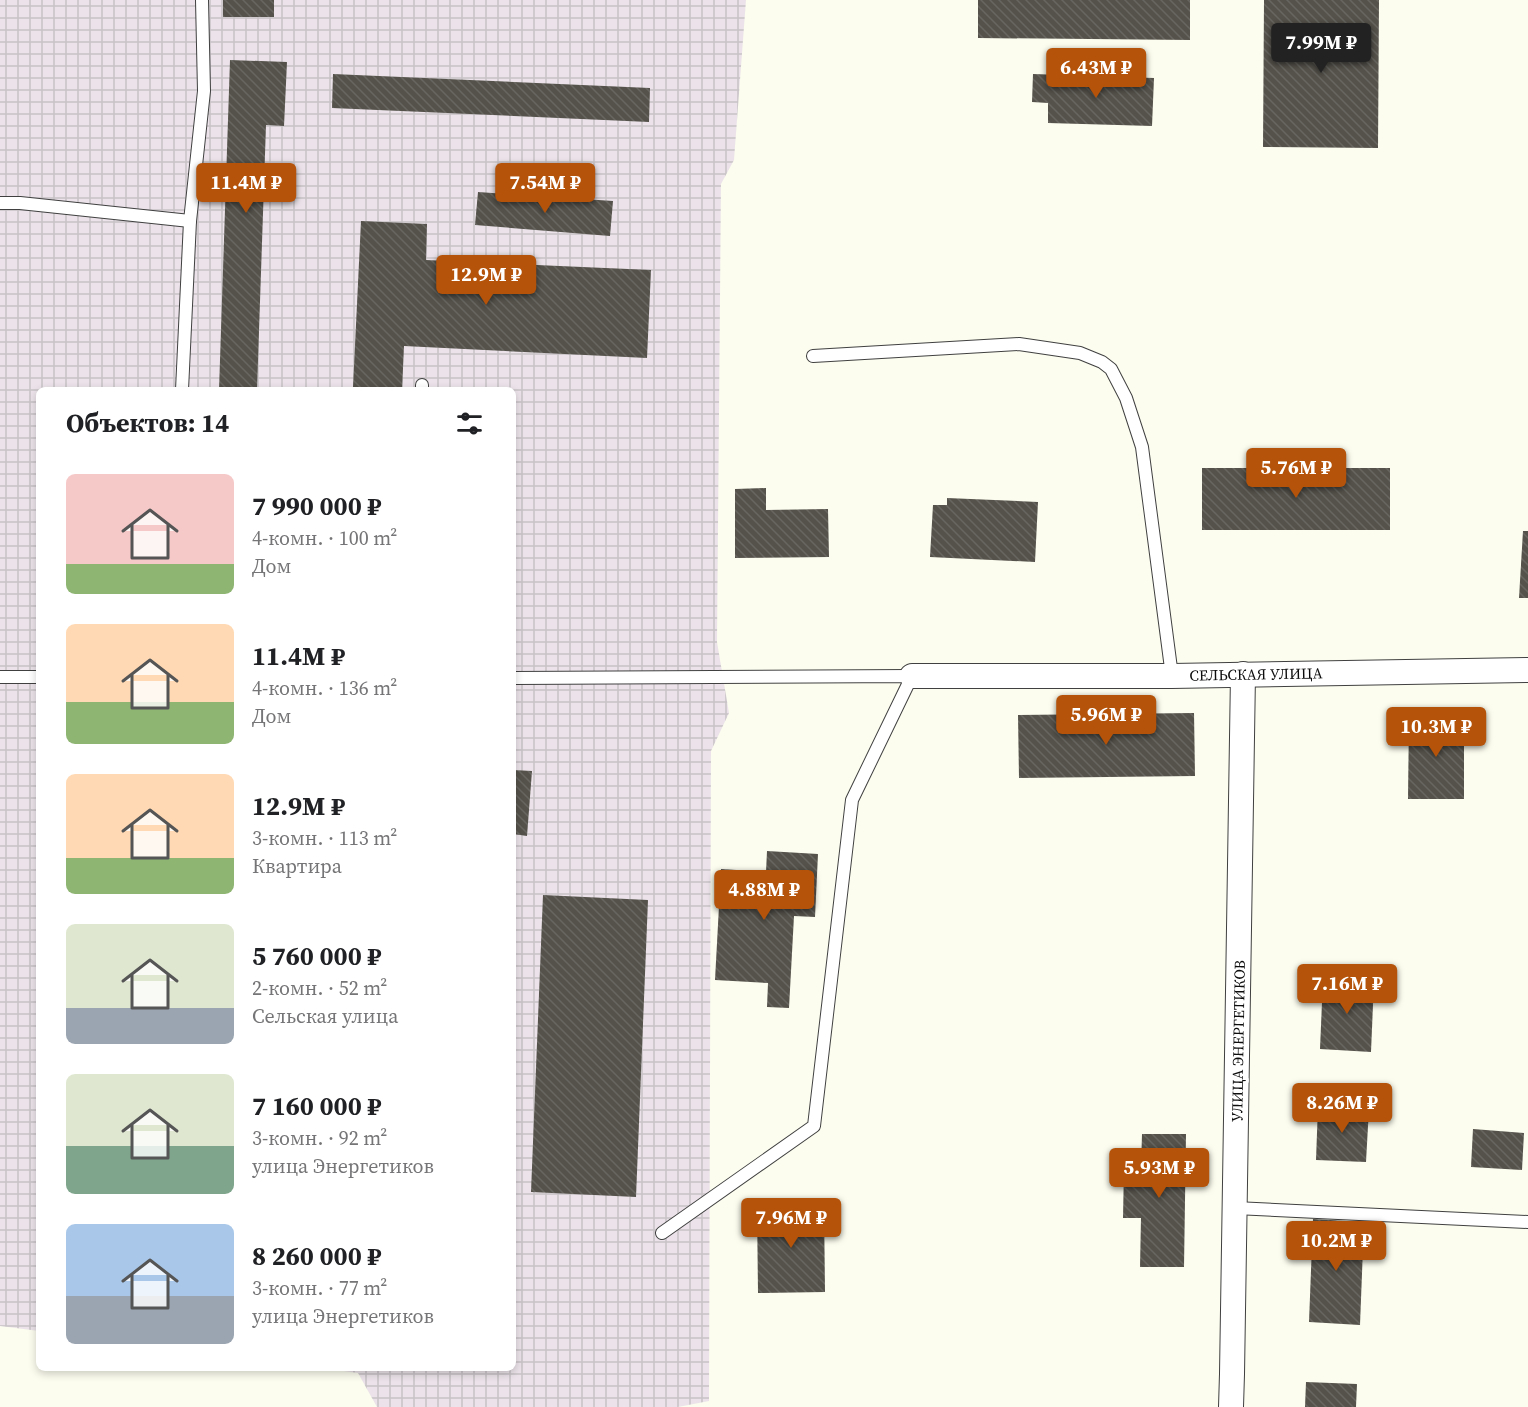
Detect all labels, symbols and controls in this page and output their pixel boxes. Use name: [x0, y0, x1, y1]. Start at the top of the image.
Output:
pin: 7.99M ₽: [1266, 23, 1376, 74]
text: 7.99M ₽: [1285, 28, 1357, 56]
pin: 6.43M ₽: [1041, 48, 1151, 99]
text: 6.43M ₽: [1060, 53, 1132, 81]
pin: 11.4M ₽: [191, 163, 301, 214]
pin: 7.54M ₽: [490, 163, 600, 214]
text: 11.4M ₽: [210, 168, 282, 196]
text: 7.54M ₽: [509, 168, 581, 196]
pin: 12.9M ₽: [431, 255, 541, 306]
text: 12.9M ₽: [450, 260, 522, 288]
text: Объектов: 14: [66, 405, 229, 441]
icon: filters: [453, 407, 486, 440]
pin: 5.76M ₽: [1241, 448, 1351, 499]
text: 5.76M ₽: [1260, 453, 1332, 481]
text: 7 990 000 ₽: [252, 488, 381, 524]
icon: home: [114, 498, 186, 570]
text: 4-комн. · 100 m²: [252, 524, 397, 552]
text: Дом: [252, 552, 291, 580]
text: 11.4M ₽: [252, 638, 345, 674]
icon: home: [114, 648, 186, 720]
street label: СЕЛЬСКАЯ УЛИЦА: [1189, 662, 1323, 686]
text: 4-комн. · 136 m²: [252, 674, 397, 702]
pin: 5.96M ₽: [1051, 695, 1161, 746]
text: 5.96M ₽: [1070, 700, 1142, 728]
text: Дом: [252, 702, 291, 730]
pin: 10.3M ₽: [1381, 707, 1491, 758]
text: 10.3M ₽: [1400, 712, 1472, 740]
text: 12.9M ₽: [252, 788, 345, 824]
icon: home: [114, 798, 186, 870]
text: 3-комн. · 113 m²: [252, 824, 397, 852]
text: Квартира: [252, 852, 342, 880]
pin: 4.88M ₽: [709, 870, 819, 921]
text: 4.88M ₽: [728, 875, 800, 903]
text: 5 760 000 ₽: [252, 938, 381, 974]
icon: home: [114, 948, 186, 1020]
street label: УЛИЦА ЭНЕРГЕТИКОВ: [1226, 960, 1250, 1122]
pin: 7.16M ₽: [1292, 964, 1402, 1015]
text: 7.16M ₽: [1311, 969, 1383, 997]
text: 2-комн. · 52 m²: [252, 974, 387, 1002]
text: Сельская улица: [252, 1002, 398, 1030]
pin: 8.26M ₽: [1287, 1083, 1397, 1134]
text: 7 160 000 ₽: [252, 1088, 381, 1124]
text: 8.26M ₽: [1306, 1088, 1378, 1116]
icon: home: [114, 1098, 186, 1170]
text: 3-комн. · 92 m²: [252, 1124, 387, 1152]
pin: 5.93M ₽: [1104, 1148, 1214, 1199]
text: улица Энергетиков: [252, 1152, 434, 1180]
text: 5.93M ₽: [1123, 1153, 1195, 1181]
pin: 7.96M ₽: [736, 1198, 846, 1249]
text: 7.96M ₽: [755, 1203, 827, 1231]
pin: 10.2M ₽: [1281, 1221, 1391, 1272]
text: 10.2M ₽: [1300, 1226, 1372, 1254]
text: 8 260 000 ₽: [252, 1238, 381, 1274]
icon: home: [114, 1248, 186, 1320]
text: 3-комн. · 77 m²: [252, 1274, 387, 1302]
text: улица Энергетиков: [252, 1302, 434, 1330]

